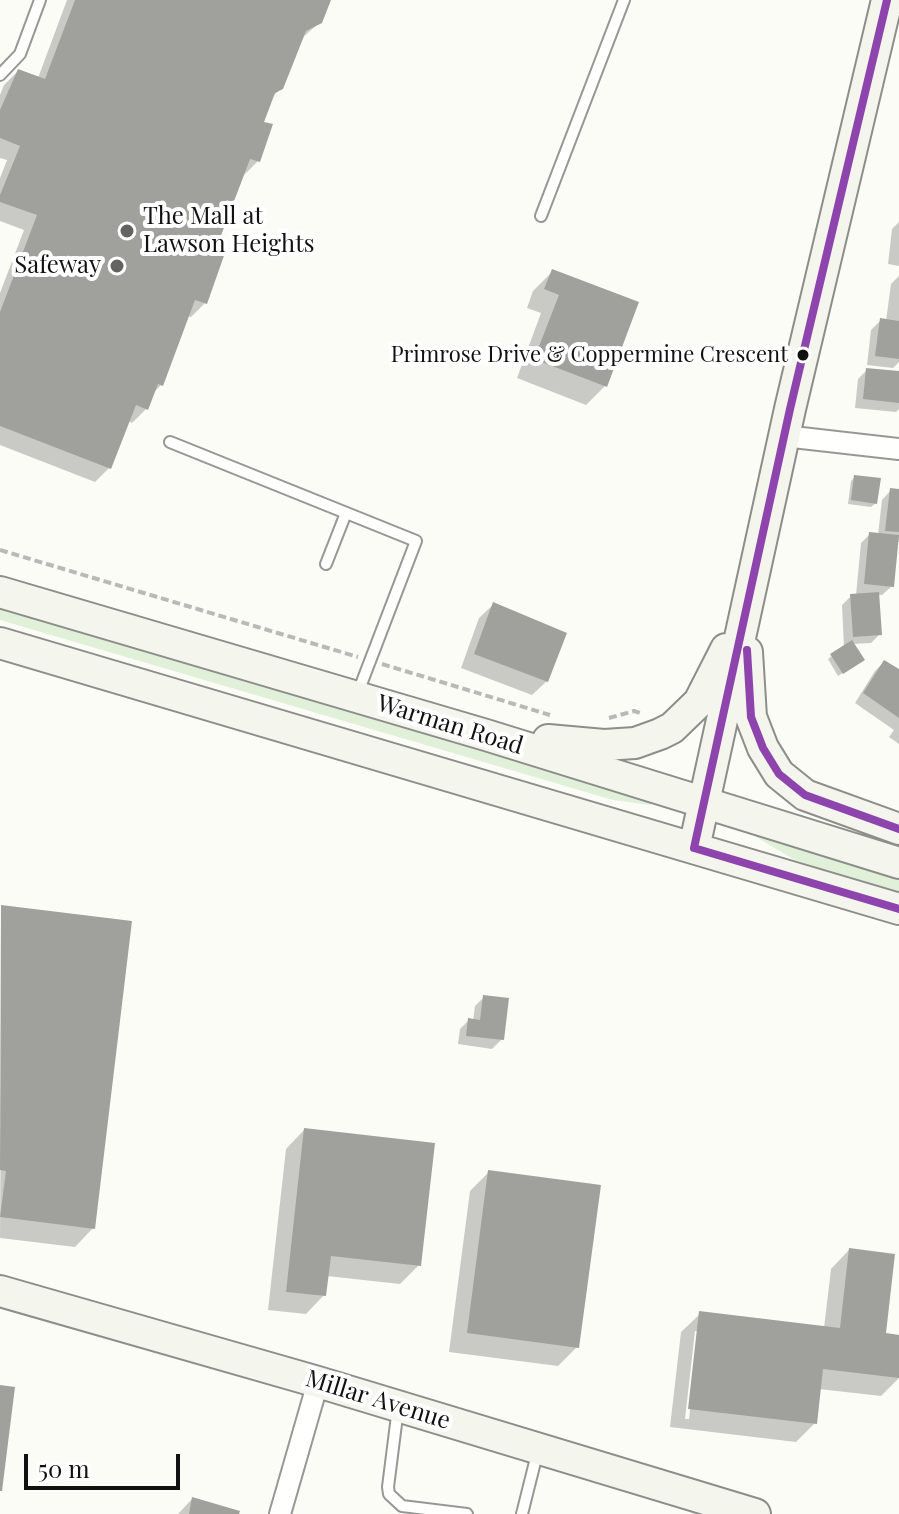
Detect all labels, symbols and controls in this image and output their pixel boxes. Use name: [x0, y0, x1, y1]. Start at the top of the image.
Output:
place label: The Mall at Lawson Heights: [143, 203, 314, 259]
marker: The Mall at Lawson Heights: [118, 222, 136, 240]
place label: Safeway: [14, 252, 101, 280]
marker: Safeway: [108, 257, 126, 275]
place label: Primrose Drive & Coppermine Crescent: [391, 342, 788, 368]
marker: Primrose Drive & Coppermine Crescent: [795, 347, 811, 363]
street label: Warman Road: [373, 689, 527, 761]
street label: Millar Avenue: [302, 1364, 454, 1436]
scale bar: [28, 1438, 184, 1488]
text: 50 m: [38, 1452, 90, 1484]

